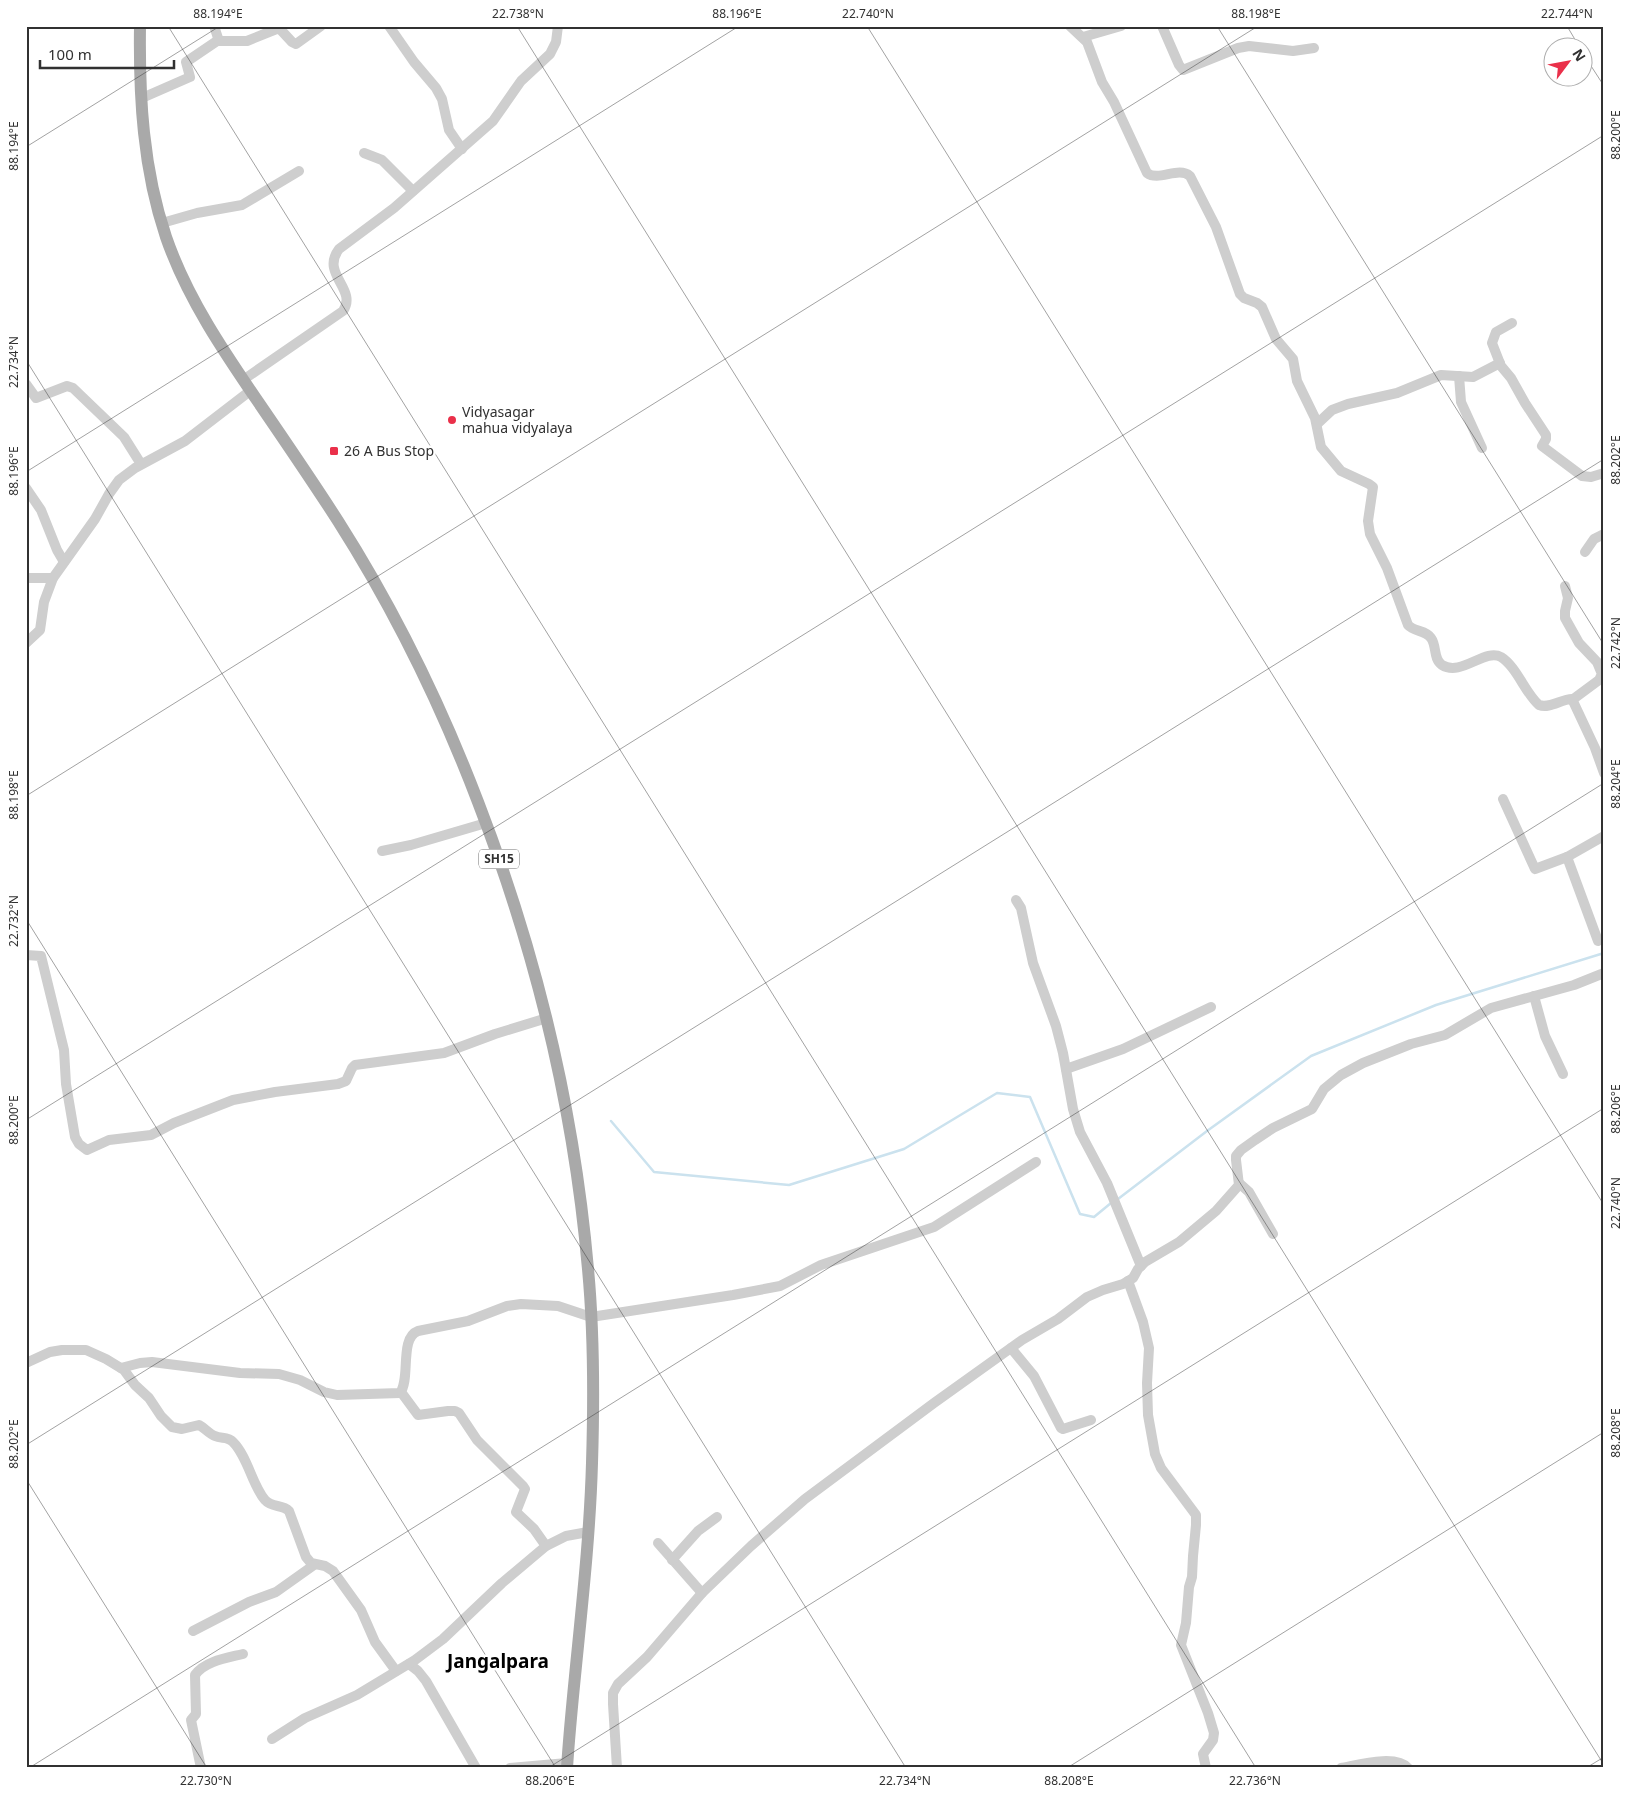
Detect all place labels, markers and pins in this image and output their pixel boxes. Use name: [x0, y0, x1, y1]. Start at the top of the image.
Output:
place label: Vidyasagar mahua vidyalaya: [462, 402, 573, 437]
marker: Vidyasagar mahua vidyalaya: [446, 414, 458, 426]
place label: 26 A Bus Stop: [344, 441, 434, 460]
marker: 26 A Bus Stop: [328, 445, 340, 457]

